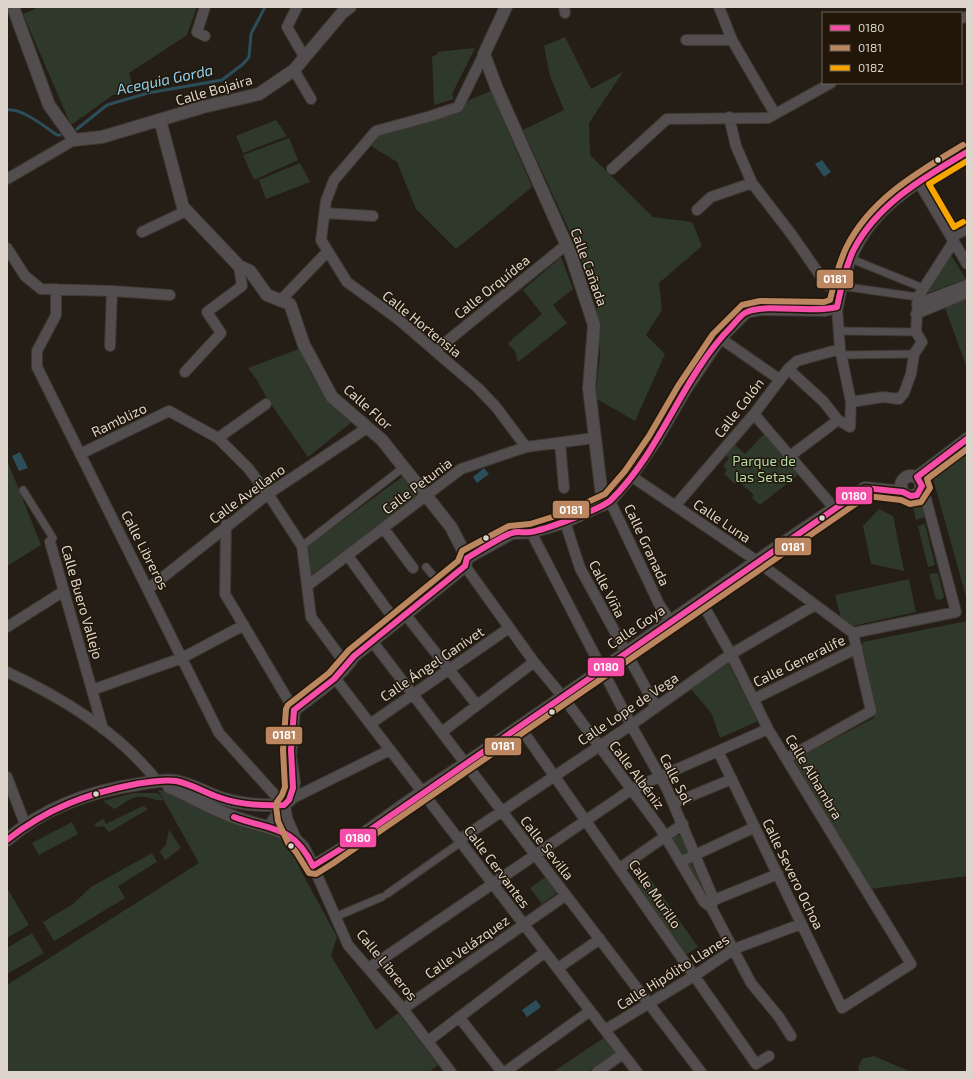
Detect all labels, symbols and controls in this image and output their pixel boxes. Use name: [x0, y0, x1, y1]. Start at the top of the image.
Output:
legend: [822, 12, 962, 84]
text: 0180: [858, 20, 885, 34]
text: 0181: [858, 40, 882, 54]
water label: Acequia Gorda: [114, 60, 215, 98]
text: 0182: [858, 60, 884, 74]
street label: Calle Bojaira: [173, 70, 254, 109]
unlabelled marker: [933, 155, 943, 165]
street label: Calle Cañada: [567, 225, 611, 308]
street label: Calle Orquídea: [451, 251, 533, 322]
line badge: 0181: [816, 269, 854, 289]
text: 0181: [823, 272, 847, 285]
street label: Calle Hortensia: [379, 287, 465, 361]
street label: Calle Colón: [710, 375, 767, 441]
street label: Calle Flor: [340, 380, 397, 433]
street label: Ramblizo: [88, 399, 149, 440]
park label: Parque de las Setas: [732, 452, 796, 485]
street label: Calle Petunia: [378, 454, 455, 517]
street label: Calle Avellano: [205, 460, 288, 527]
line badge: 0180: [835, 486, 873, 505]
text: 0180: [841, 489, 867, 502]
street label: Calle Luna: [690, 495, 754, 546]
line badge: 0181: [552, 500, 590, 519]
street label: Calle Granada: [621, 501, 674, 588]
text: 0181: [559, 503, 583, 516]
street label: Calle Libreros: [118, 507, 173, 592]
unlabelled marker: [817, 513, 827, 523]
unlabelled marker: [481, 533, 491, 543]
line badge: 0181: [774, 537, 812, 556]
text: 0181: [781, 540, 805, 553]
street label: Calle Buero Vallejo: [58, 543, 107, 661]
street label: Calle Viña: [586, 557, 629, 620]
street label: Calle Goya: [603, 601, 668, 652]
street label: Calle Ángel Ganivet: [377, 623, 487, 705]
street label: Calle Generalife: [750, 631, 848, 690]
line badge: 0180: [587, 657, 625, 677]
text: 0180: [593, 660, 619, 673]
street label: Calle Lope de Vega: [574, 669, 681, 749]
unlabelled marker: [547, 707, 557, 717]
line badge: 0181: [265, 726, 303, 745]
text: 0181: [272, 728, 296, 741]
street label: Calle Alhambra: [782, 731, 847, 822]
line badge: 0181: [484, 737, 522, 756]
street label: Calle Albéniz: [606, 737, 669, 812]
text: 0181: [491, 739, 515, 752]
street label: Calle Sol: [656, 751, 697, 808]
unlabelled marker: [91, 789, 101, 799]
street label: Calle Sevilla: [517, 812, 578, 883]
street label: Calle Severo Ochoa: [759, 816, 828, 932]
street label: Calle Cervantes: [461, 822, 534, 911]
line badge: 0180: [339, 828, 377, 848]
text: 0180: [345, 831, 371, 844]
unlabelled marker: [286, 841, 296, 851]
street label: Calle Murillo: [625, 856, 685, 931]
street label: Calle Velázquez: [421, 911, 512, 982]
street label: Calle Libreros: [353, 926, 421, 1004]
street label: Calle Hipólito Llanes: [613, 930, 732, 1013]

